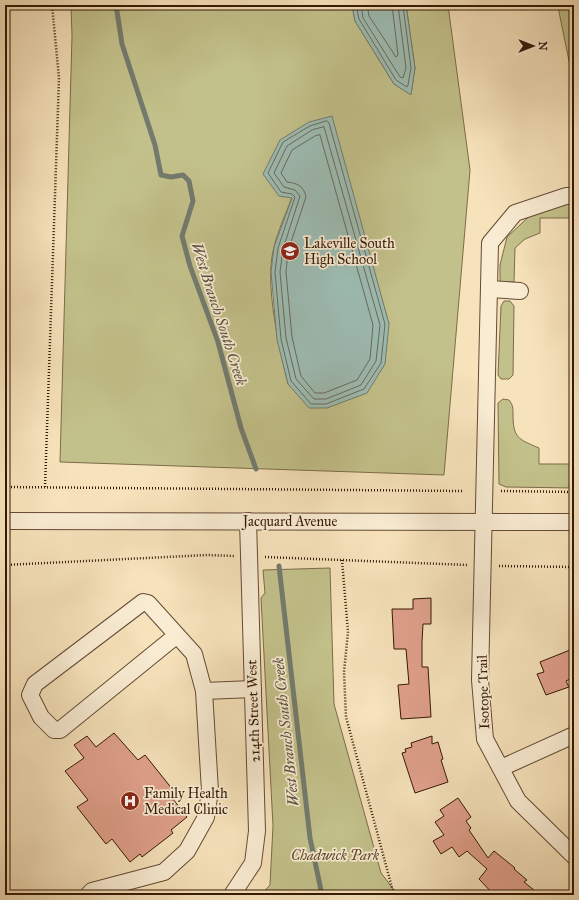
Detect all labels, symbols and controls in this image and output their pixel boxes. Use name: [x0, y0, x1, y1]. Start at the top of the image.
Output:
north arrow: [513, 26, 553, 66]
text: N: [536, 41, 549, 51]
place label: Lakeville South High School: [304, 235, 395, 268]
water label: West Branch South Creek: [187, 240, 251, 388]
school or university icon: Lakeville South High School: [279, 240, 301, 262]
street label: Jacquard Avenue: [241, 513, 337, 531]
street label: Isotope Trail: [474, 654, 493, 729]
water label: West Branch South Creek: [269, 656, 303, 807]
street label: 214th Street West: [243, 659, 264, 762]
place label: Family Health Medical Clinic: [144, 785, 228, 818]
hospital icon: Family Health Medical Clinic: [119, 790, 141, 812]
park label: Chadwick Park: [291, 847, 380, 864]

